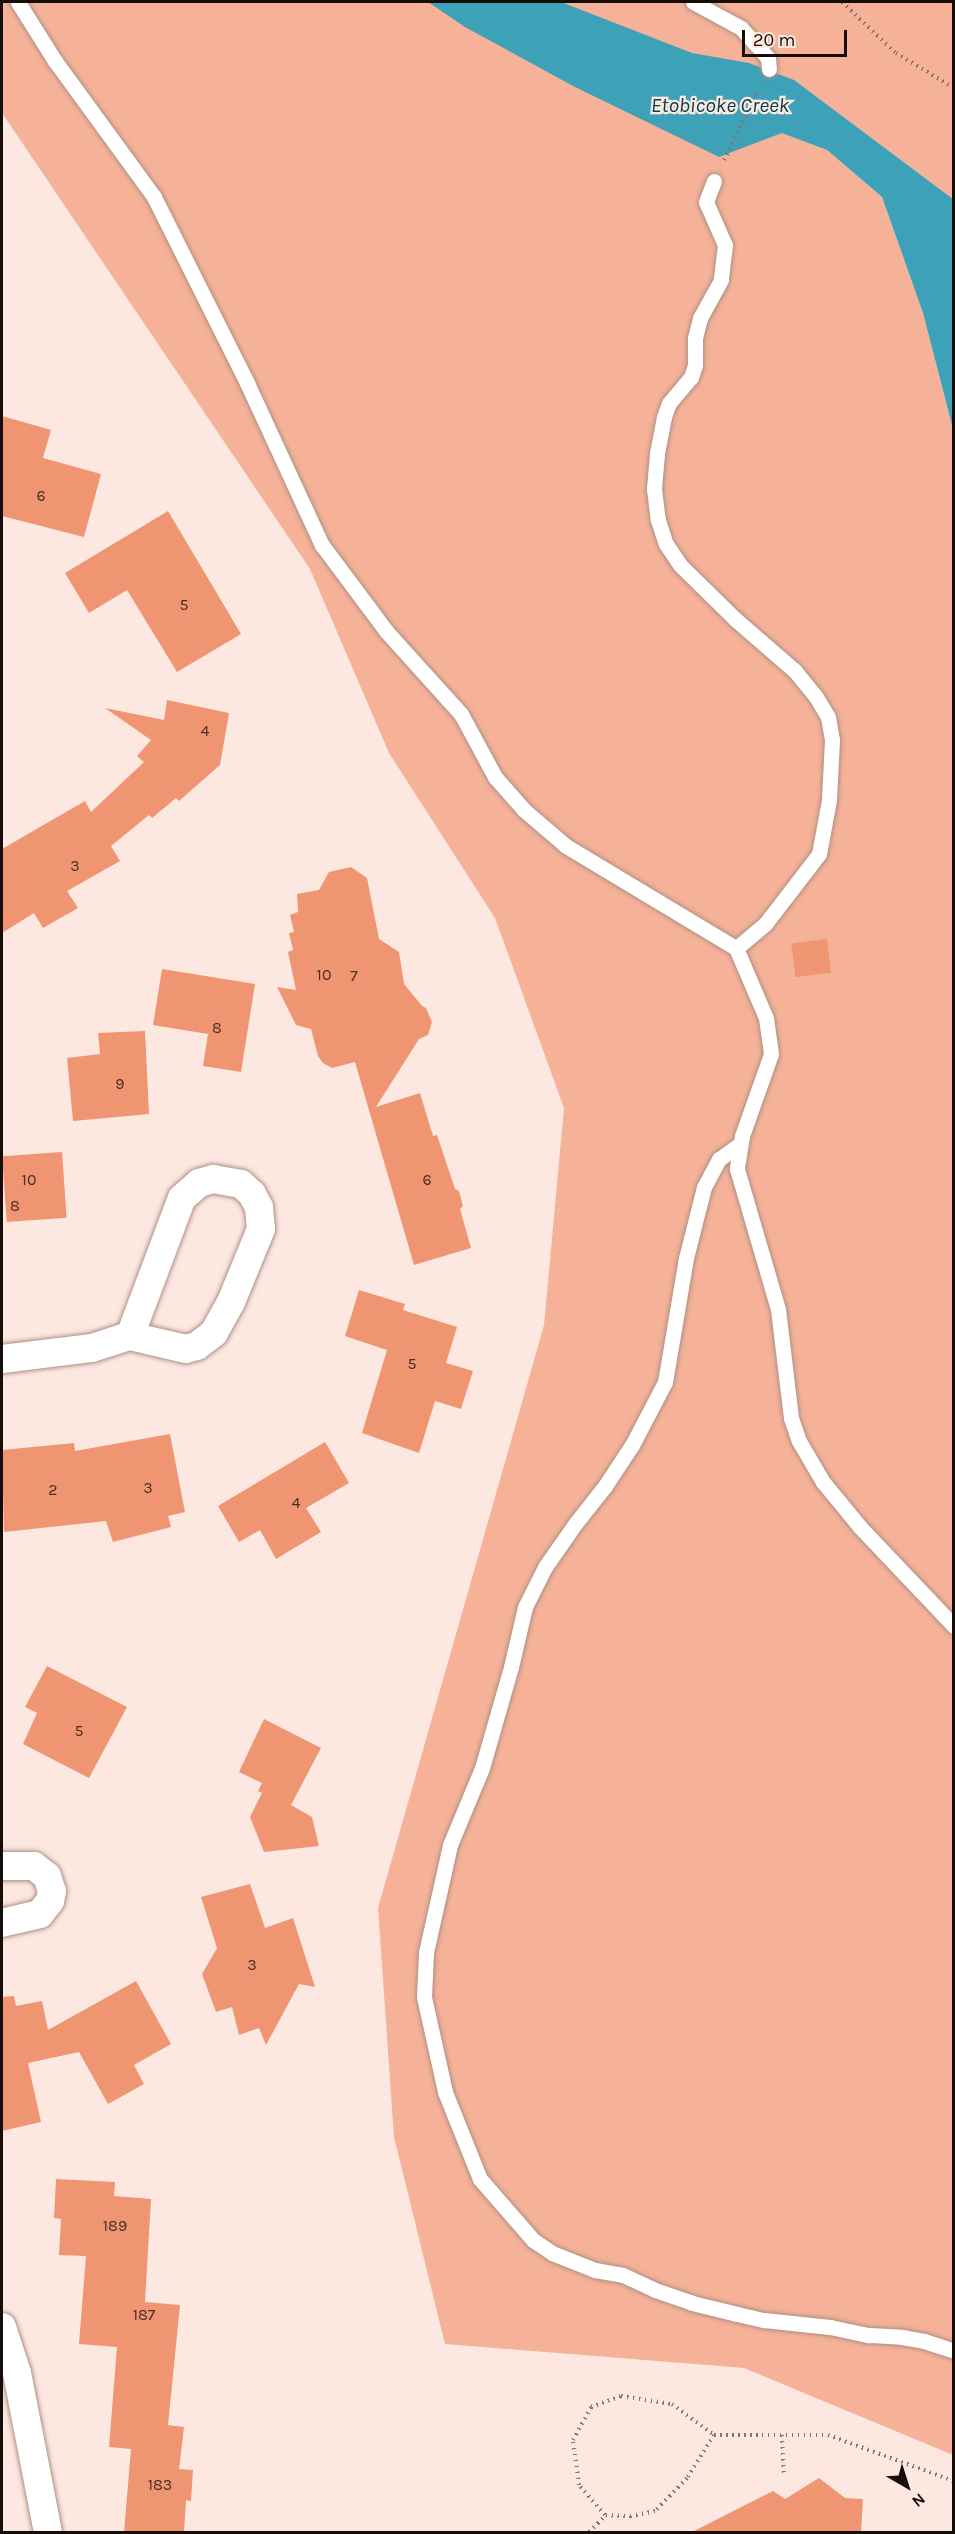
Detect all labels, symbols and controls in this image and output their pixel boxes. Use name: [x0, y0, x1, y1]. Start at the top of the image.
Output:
scale bar: [745, 18, 850, 56]
text: 20 m: [753, 29, 795, 51]
water label: Etobicoke Creek: [651, 92, 789, 118]
house number: 6: [36, 486, 46, 506]
house number: 5: [179, 595, 189, 615]
house number: 4: [201, 721, 209, 741]
house number: 3: [70, 856, 80, 876]
house number: 10: [317, 965, 331, 985]
house number: 7: [350, 966, 358, 986]
house number: 8: [212, 1018, 222, 1038]
house number: 9: [115, 1074, 125, 1094]
house number: 10: [22, 1170, 36, 1190]
house number: 6: [422, 1170, 432, 1190]
house number: 8: [10, 1196, 20, 1216]
house number: 5: [407, 1354, 417, 1374]
house number: 3: [143, 1478, 153, 1498]
house number: 2: [48, 1480, 58, 1500]
house number: 4: [292, 1493, 300, 1513]
house number: 5: [74, 1721, 84, 1741]
house number: 3: [247, 1955, 257, 1975]
house number: 189: [103, 2216, 127, 2236]
house number: 187: [133, 2305, 155, 2325]
north arrow: [877, 2456, 937, 2516]
house number: 183: [148, 2475, 172, 2495]
text: N: [908, 2489, 929, 2511]

